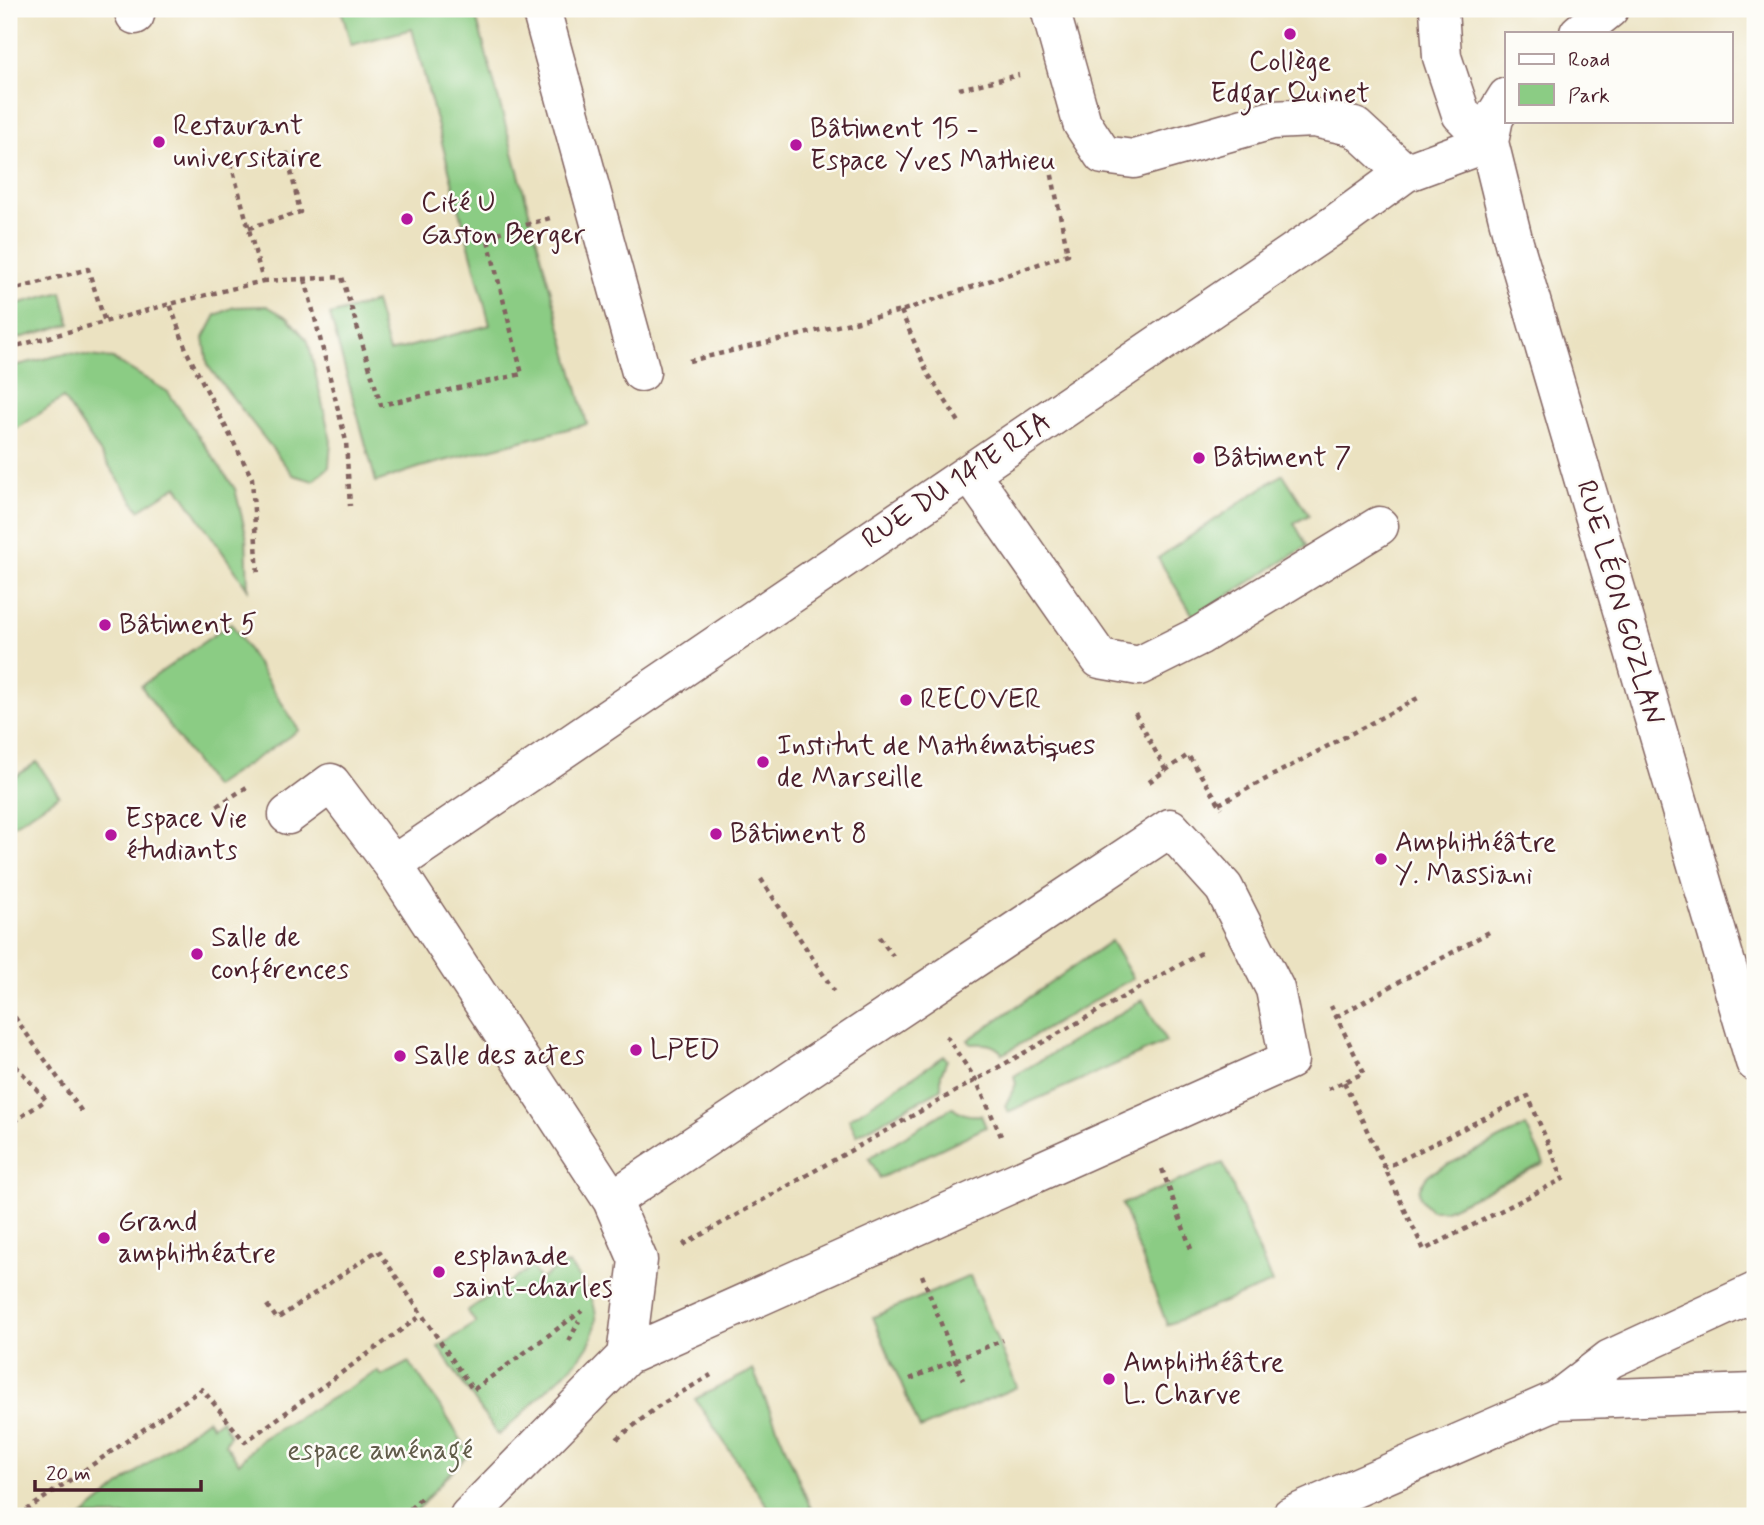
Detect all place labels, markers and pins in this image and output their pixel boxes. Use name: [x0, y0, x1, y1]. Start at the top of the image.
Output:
marker: Collège Edgar Quinet: [1282, 26, 1298, 42]
place label: Collège Edgar Quinet: [1210, 44, 1370, 116]
place label: Restaurant universitaire: [173, 108, 322, 177]
place label: Bâtiment 15 - Espace Yves Mathieu: [810, 111, 1056, 180]
marker: Restaurant universitaire: [151, 134, 167, 150]
marker: Bâtiment 15 - Espace Yves Mathieu: [788, 137, 804, 153]
place label: Cité U Gaston Berger: [421, 185, 586, 254]
marker: Cité U Gaston Berger: [399, 211, 415, 227]
place label: Bâtiment 7: [1213, 440, 1351, 477]
marker: Bâtiment 7: [1191, 450, 1207, 466]
place label: Bâtiment 5: [119, 607, 257, 644]
marker: Bâtiment 5: [97, 617, 113, 633]
place label: RECOVER: [920, 682, 1041, 719]
marker: RECOVER: [898, 692, 914, 708]
place label: Institut de Mathématiques de Marseille: [777, 728, 1095, 797]
marker: Institut de Mathématiques de Marseille: [755, 754, 771, 770]
place label: Espace Vie étudiants: [125, 801, 247, 870]
place label: Bâtiment 8: [730, 816, 867, 853]
place label: Amphithéâtre Y. Massiani: [1395, 825, 1556, 894]
marker: Bâtiment 8: [708, 826, 724, 842]
marker: Espace Vie étudiants: [103, 827, 119, 843]
marker: Amphithéâtre Y. Massiani: [1373, 851, 1389, 867]
place label: Salle de conférences: [211, 920, 349, 989]
marker: Salle de conférences: [189, 946, 205, 962]
place label: LPED: [650, 1032, 720, 1069]
place label: Salle des actes: [414, 1038, 585, 1075]
marker: LPED: [628, 1042, 644, 1058]
marker: Salle des actes: [392, 1048, 408, 1064]
place label: Grand amphithéatre: [118, 1204, 276, 1273]
marker: Grand amphithéatre: [96, 1230, 112, 1246]
place label: esplanade saint-charles: [453, 1238, 613, 1307]
marker: esplanade saint-charles: [431, 1264, 447, 1280]
place label: Amphithéâtre L. Charve: [1123, 1345, 1284, 1414]
marker: Amphithéâtre L. Charve: [1101, 1371, 1117, 1387]

